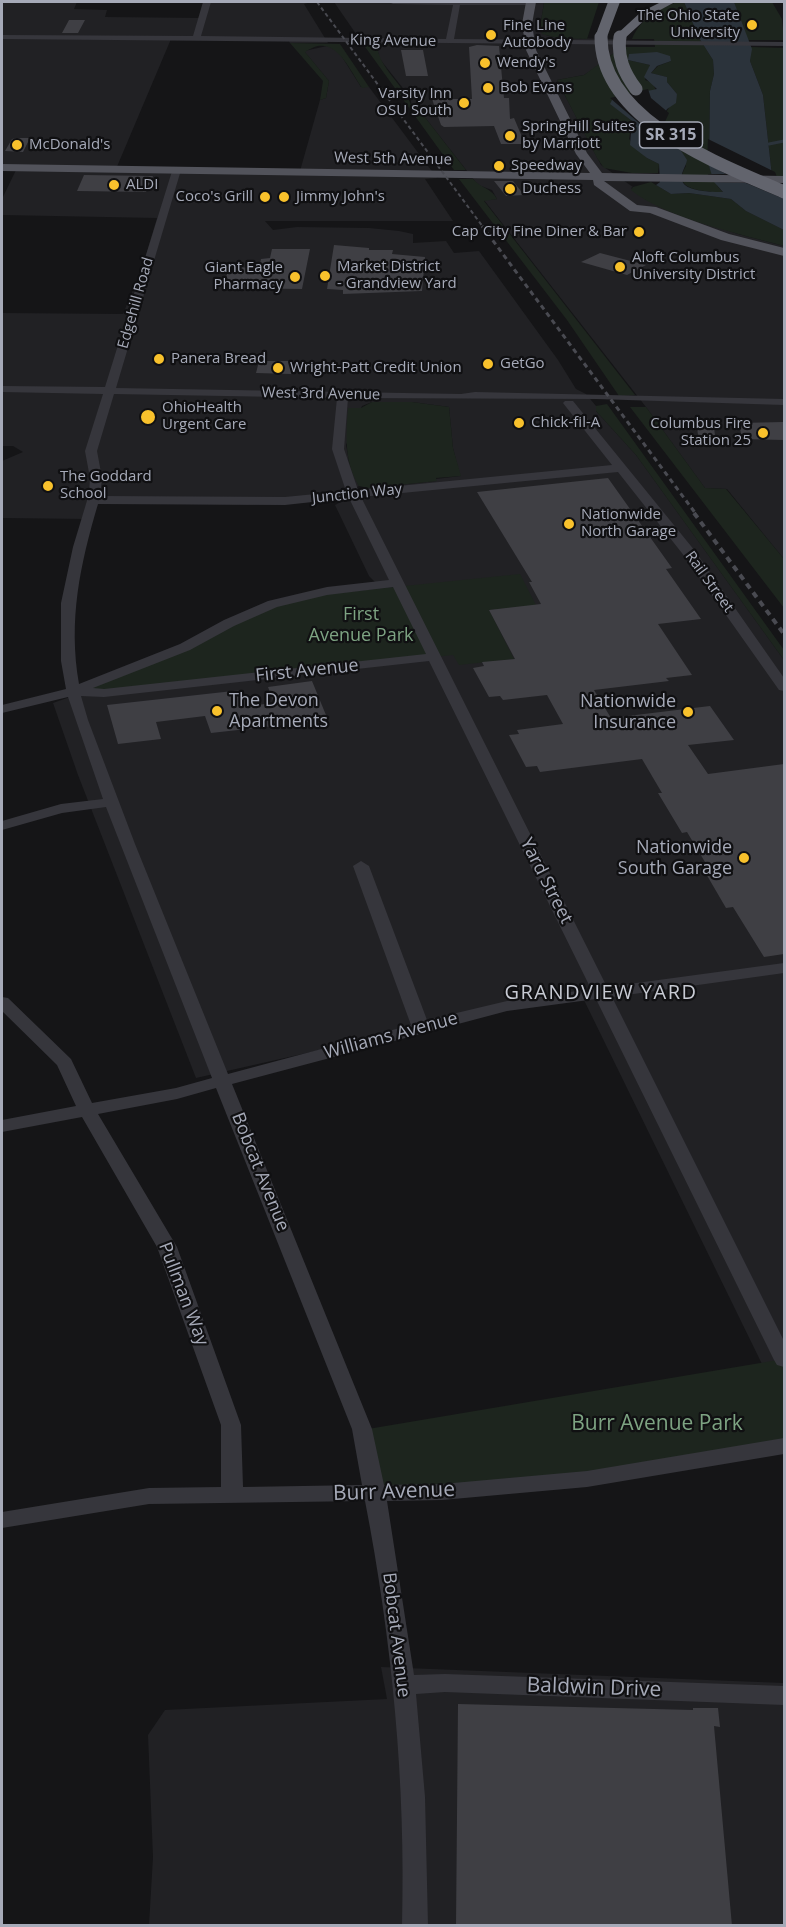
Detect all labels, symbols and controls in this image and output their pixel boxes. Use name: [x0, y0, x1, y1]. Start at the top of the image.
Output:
place label: The Ohio State University: [637, 7, 740, 42]
place label: Fine Line Autobody: [503, 17, 571, 52]
marker: The Ohio State University: [745, 18, 759, 32]
marker: Fine Line Autobody: [484, 28, 498, 42]
street label: King Avenue: [350, 31, 436, 51]
place label: Wendy's: [497, 54, 556, 72]
marker: Wendy's: [478, 56, 492, 70]
place label: Bob Evans: [500, 79, 572, 97]
marker: Bob Evans: [481, 81, 495, 95]
place label: Varsity Inn OSU South: [376, 85, 452, 120]
marker: Varsity Inn OSU South: [457, 96, 471, 110]
place label: SpringHill Suites by Marriott: [522, 118, 635, 153]
road number: SR 315: [640, 122, 702, 148]
marker: SpringHill Suites by Marriott: [503, 129, 517, 143]
place label: McDonald's: [29, 136, 111, 154]
marker: McDonald's: [10, 138, 24, 152]
street label: West 5th Avenue: [334, 149, 452, 169]
place label: Speedway: [511, 157, 582, 175]
marker: Speedway: [492, 159, 506, 173]
place label: ALDI: [126, 176, 158, 194]
marker: ALDI: [107, 178, 121, 192]
place label: Duchess: [522, 180, 581, 198]
marker: Duchess: [503, 182, 517, 196]
place label: Coco's Grill: [176, 188, 253, 206]
place label: Jimmy John's: [296, 188, 385, 206]
marker: Coco's Grill: [258, 190, 272, 204]
marker: Jimmy John's: [277, 190, 291, 204]
place label: Cap City Fine Diner & Bar: [452, 223, 627, 241]
marker: Cap City Fine Diner & Bar: [632, 225, 646, 239]
place label: Aloft Columbus University District: [632, 249, 755, 284]
street label: Edgehill Road: [114, 255, 158, 351]
place label: Market District - Grandview Yard: [337, 258, 457, 293]
place label: Giant Eagle Pharmacy: [205, 259, 283, 294]
marker: Aloft Columbus University District: [613, 260, 627, 274]
marker: Market District - Grandview Yard: [318, 269, 332, 283]
marker: Giant Eagle Pharmacy: [288, 270, 302, 284]
place label: Panera Bread: [171, 350, 266, 368]
marker: Panera Bread: [152, 352, 166, 366]
place label: GetGo: [500, 355, 545, 373]
marker: GetGo: [481, 357, 495, 371]
place label: Wright-Patt Credit Union: [290, 359, 462, 377]
marker: Wright-Patt Credit Union: [271, 361, 285, 375]
street label: West 3rd Avenue: [262, 384, 380, 404]
place label: OhioHealth Urgent Care: [162, 399, 246, 434]
marker: OhioHealth Urgent Care: [139, 408, 157, 426]
place label: Chick-fil-A: [531, 414, 600, 432]
place label: Columbus Fire Station 25: [650, 415, 751, 450]
marker: Chick-fil-A: [512, 416, 526, 430]
marker: Columbus Fire Station 25: [756, 426, 770, 440]
place label: The Goddard School: [60, 468, 152, 503]
marker: The Goddard School: [41, 479, 55, 493]
street label: Junction Way: [311, 480, 403, 508]
place label: Nationwide North Garage: [581, 506, 676, 541]
marker: Nationwide North Garage: [562, 517, 576, 531]
street label: Rail Street: [681, 548, 737, 616]
park label: First Avenue Park: [309, 604, 413, 646]
street label: First Avenue: [254, 655, 360, 687]
place label: The Devon Apartments: [229, 690, 328, 732]
place label: Nationwide Insurance: [580, 691, 676, 734]
marker: The Devon Apartments: [210, 704, 224, 718]
marker: Nationwide Insurance: [681, 705, 695, 719]
street label: Yard Street: [515, 834, 577, 928]
place label: Nationwide South Garage: [618, 837, 732, 880]
marker: Nationwide South Garage: [737, 851, 751, 865]
district label: GRANDVIEW YARD: [504, 981, 698, 1005]
street label: Williams Avenue: [322, 1008, 460, 1064]
street label: Bobcat Avenue: [226, 1110, 294, 1234]
street label: Pullman Way: [153, 1239, 213, 1349]
park label: Burr Avenue Park: [571, 1411, 743, 1437]
street label: Burr Avenue: [333, 1477, 455, 1507]
street label: Bobcat Avenue: [378, 1571, 414, 1699]
street label: Baldwin Drive: [526, 1673, 662, 1703]

